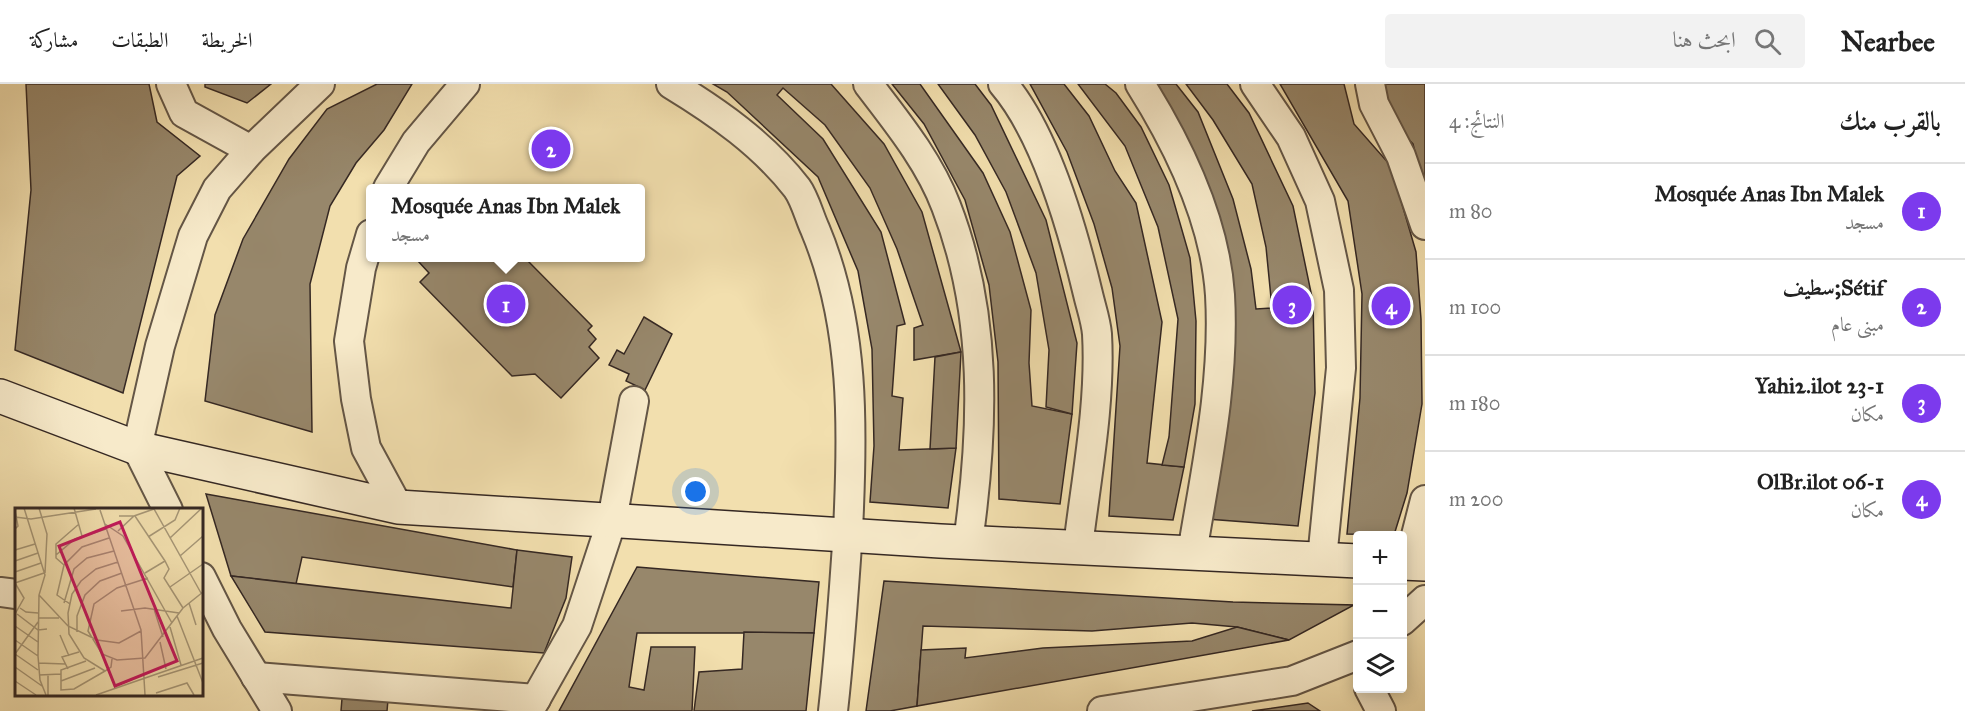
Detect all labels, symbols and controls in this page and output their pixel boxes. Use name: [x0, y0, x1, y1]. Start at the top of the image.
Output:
search box: [1385, 14, 1805, 68]
text: Nearbee: [1841, 24, 1935, 59]
icon: search: [1751, 25, 1784, 58]
text: ابحث هنا: [1672, 26, 1736, 53]
text: مشاركة: [30, 27, 78, 53]
text: الطبقات: [111, 27, 168, 53]
text: الخريطة: [201, 27, 253, 53]
text: بالقرب منك: [1839, 105, 1941, 137]
text: النتائج: 4: [1449, 109, 1505, 133]
pin: 2: [532, 126, 570, 172]
text: Mosquée Anas Ibn Malek: [1654, 180, 1884, 207]
popup: [366, 184, 645, 262]
text: Mosquée Anas Ibn Malek: [391, 192, 620, 219]
text: 80 m: [1449, 199, 1492, 223]
text: 1: [1918, 199, 1925, 223]
text: مسجد: [1845, 210, 1884, 234]
text: مسجد: [391, 222, 430, 246]
text: Sétif;سطيف: [1783, 274, 1884, 301]
pin: 1: [486, 282, 526, 326]
pin: 3: [1272, 282, 1312, 328]
pin: 4: [1372, 284, 1410, 328]
text: 100 m: [1449, 295, 1501, 319]
text: 2: [1917, 295, 1926, 319]
text: مبنى عام: [1831, 312, 1884, 336]
text: Yahi2.ilot 23-1: [1755, 372, 1884, 399]
text: 180 m: [1449, 391, 1500, 415]
text: 3: [1918, 391, 1926, 415]
text: مكان: [1850, 402, 1884, 426]
text: OlBr.ilot 06-1: [1757, 468, 1884, 495]
your location: [681, 477, 710, 506]
text: 200 m: [1449, 487, 1503, 511]
text: 4: [1916, 487, 1927, 511]
text: مكان: [1850, 498, 1884, 522]
inset map: [15, 508, 202, 696]
map controls: [1353, 531, 1407, 693]
button: +: [1353, 531, 1407, 585]
button: −: [1353, 585, 1407, 639]
button: layers: [1353, 639, 1407, 693]

